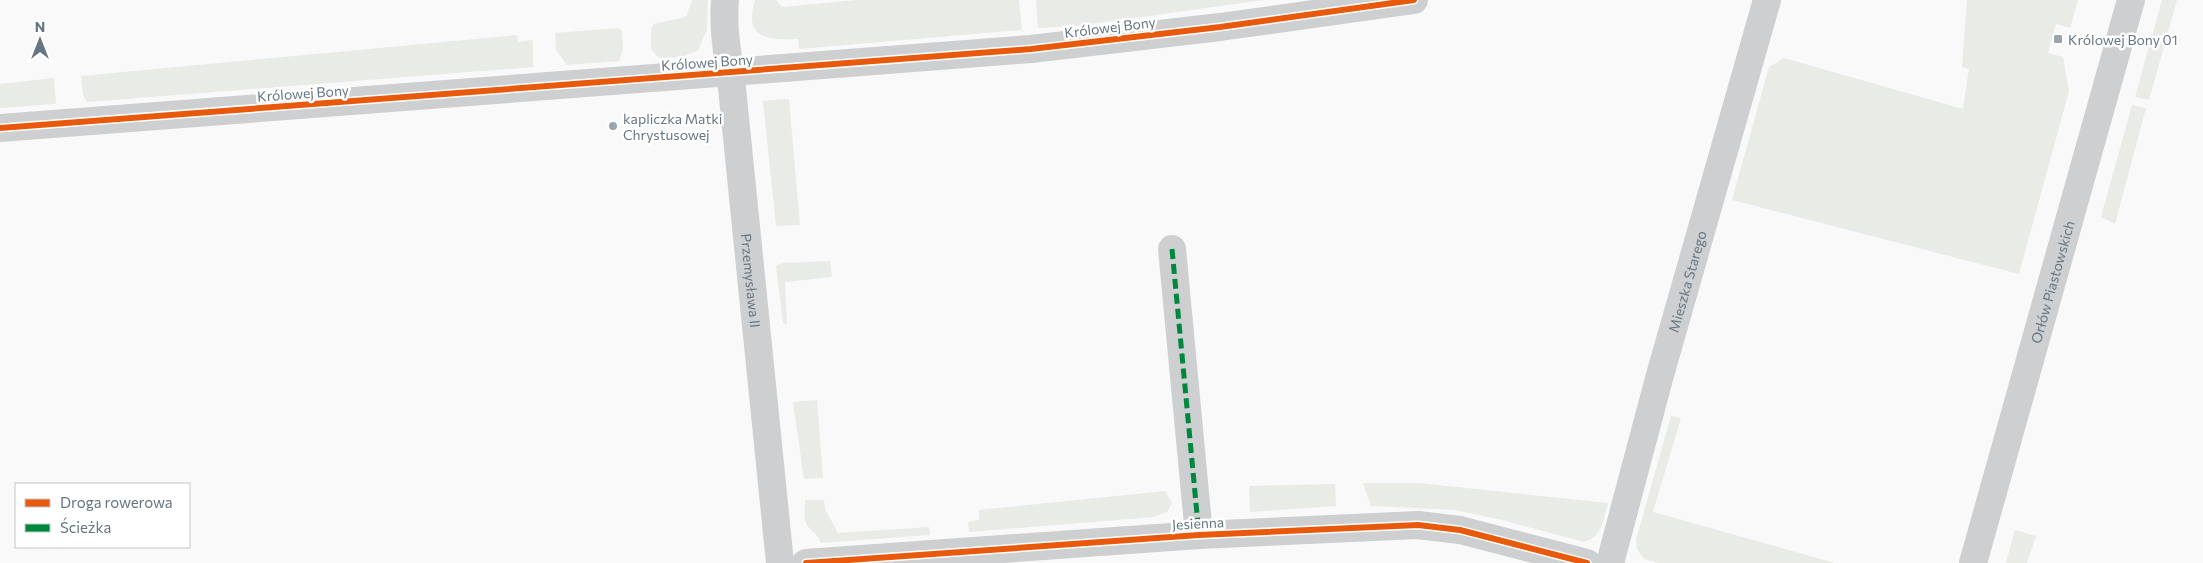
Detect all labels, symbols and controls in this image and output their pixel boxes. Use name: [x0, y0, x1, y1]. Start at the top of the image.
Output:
street label: Królowej Bony: [1063, 13, 1157, 41]
north arrow: [15, 15, 65, 65]
text: N: [35, 18, 45, 35]
place label: Królowej Bony 01: [2068, 31, 2178, 48]
marker: Królowej Bony 01: [2052, 33, 2064, 45]
street label: Królowej Bony: [661, 50, 753, 74]
street label: Królowej Bony: [257, 81, 349, 105]
place label: kapliczka Matki Chrystusowej: [623, 110, 722, 143]
marker: kapliczka Matki Chrystusowej: [607, 120, 619, 132]
street label: Orłów Piastowskich: [2027, 218, 2077, 345]
street label: Mieszka Starego: [1664, 228, 1709, 334]
street label: Przemysława II: [738, 233, 765, 329]
legend: [15, 483, 190, 548]
text: Droga rowerowa: [60, 493, 173, 511]
street label: Jesienna: [1171, 513, 1225, 533]
text: Ścieżka: [60, 517, 111, 536]

